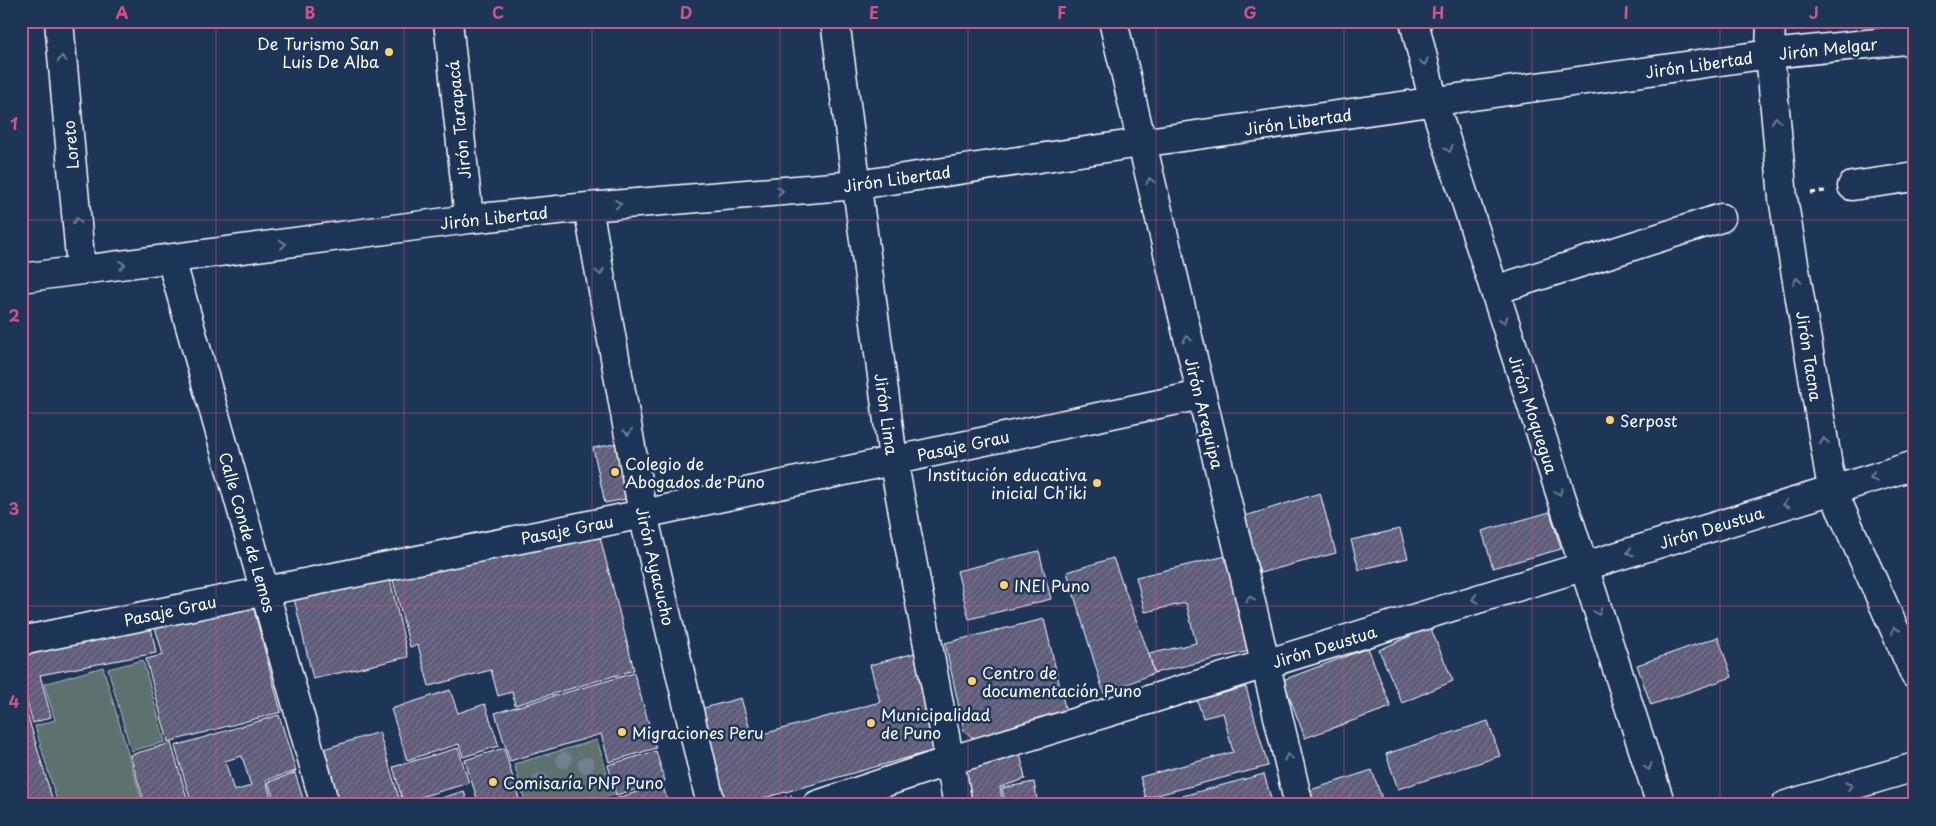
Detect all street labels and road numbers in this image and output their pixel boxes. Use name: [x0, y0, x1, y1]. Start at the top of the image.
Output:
street label: Jirón Melgar: [1778, 31, 1879, 65]
street label: Jirón Libertad: [1644, 45, 1754, 83]
street label: Jirón Tarapacá: [440, 59, 476, 181]
street label: Jirón Libertad: [1243, 102, 1353, 140]
street label: Loreto: [56, 119, 84, 170]
street label: Jirón Libertad: [842, 159, 952, 197]
street label: Jirón Libertad: [439, 199, 549, 235]
street label: Jirón Tacna: [1791, 309, 1829, 403]
street label: Jirón Moquegua: [1504, 352, 1565, 476]
street label: Jirón Arequipa: [1180, 355, 1230, 471]
street label: Jirón Lima: [869, 372, 905, 456]
street label: Pasaje Grau: [915, 423, 1011, 467]
street label: Calle Conde de Lemos: [214, 449, 282, 615]
street label: Jirón Deustua: [1656, 500, 1766, 554]
street label: Jirón Ayacucho: [631, 504, 681, 628]
street label: Pasaje Grau: [519, 508, 615, 550]
street label: Pasaje Grau: [122, 588, 218, 632]
street label: Jirón Deustua: [1269, 619, 1379, 673]

